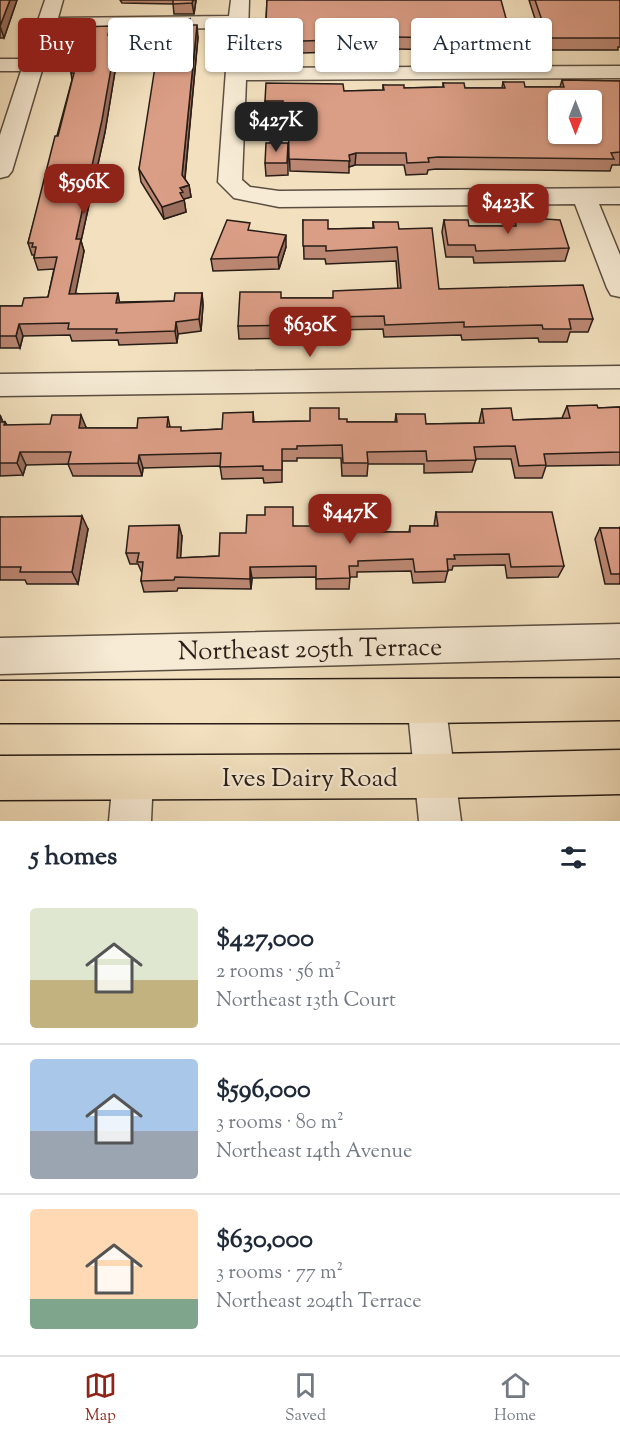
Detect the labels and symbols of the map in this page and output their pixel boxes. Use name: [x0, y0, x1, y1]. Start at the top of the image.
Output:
north arrow: [548, 90, 602, 144]
pin: $427K: [234, 102, 318, 153]
pin: $596K: [42, 164, 126, 215]
pin: $423K: [466, 184, 550, 235]
pin: $630K: [268, 307, 352, 358]
pin: $447K: [308, 494, 392, 545]
street label: Northeast 205th Terrace: [177, 630, 443, 671]
street label: Ives Dairy Road: [222, 761, 398, 798]

